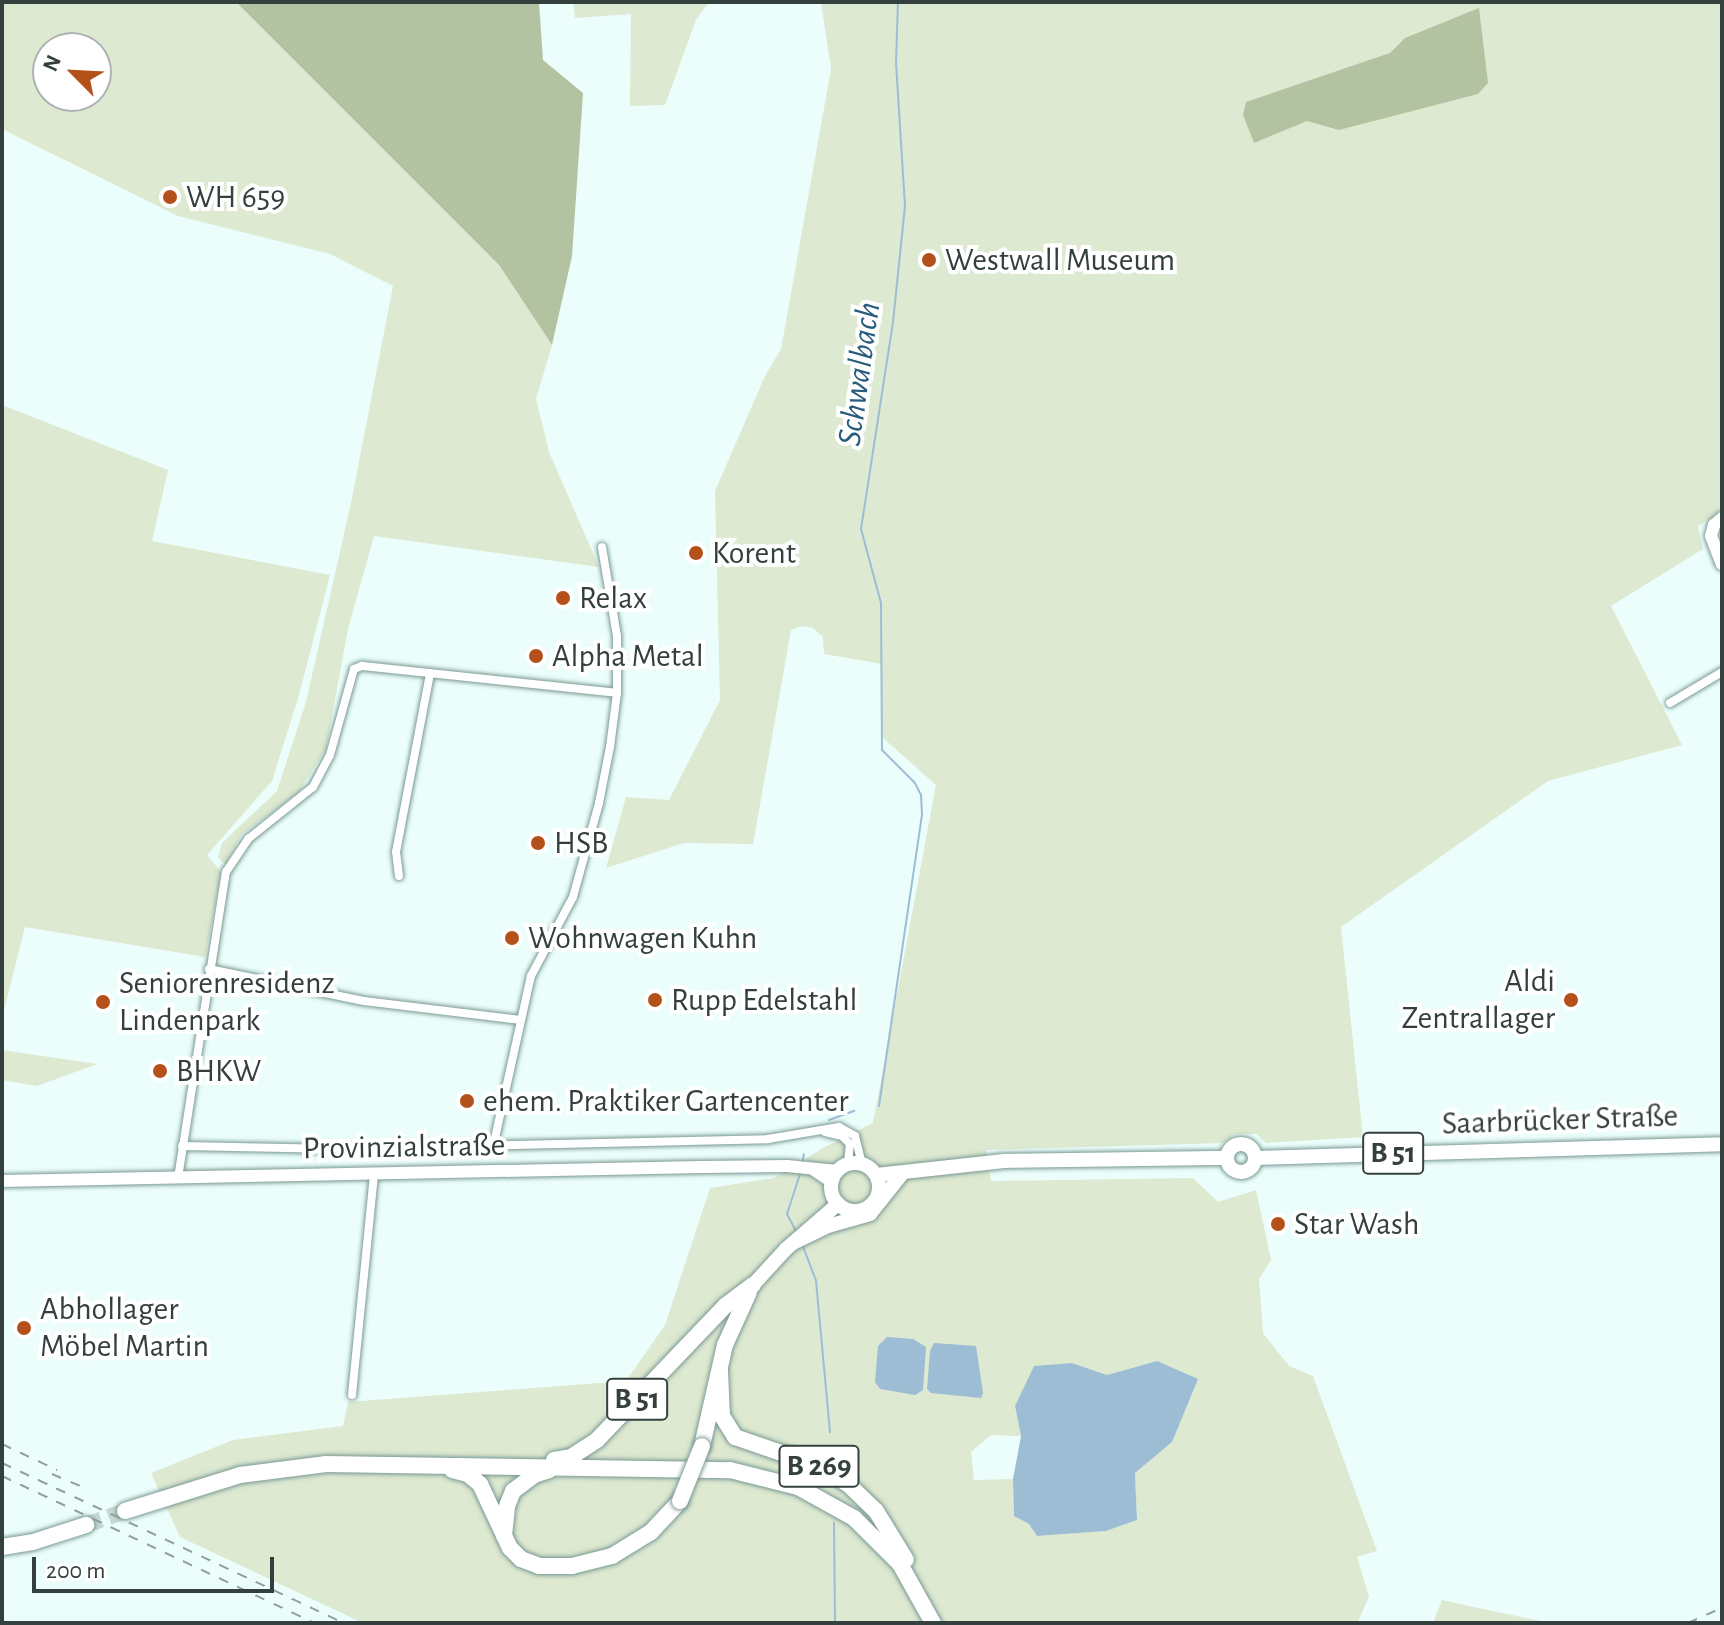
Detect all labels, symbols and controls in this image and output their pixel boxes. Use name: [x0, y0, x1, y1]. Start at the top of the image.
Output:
north arrow: [32, 32, 112, 112]
text: N: [39, 52, 65, 75]
place label: WH 659: [186, 178, 285, 216]
marker: WH 659: [161, 188, 179, 206]
place label: Westwall Museum: [945, 241, 1175, 279]
marker: Westwall Museum: [920, 251, 938, 269]
water label: Schwalbach: [830, 299, 890, 449]
place label: Korent: [712, 534, 796, 572]
marker: Korent: [687, 544, 705, 562]
place label: Relax: [579, 579, 647, 617]
marker: Relax: [554, 589, 572, 607]
place label: Alpha Metal: [552, 637, 704, 675]
marker: Alpha Metal: [527, 647, 545, 665]
place label: HSB: [554, 824, 608, 862]
marker: HSB: [529, 834, 547, 852]
place label: Wohnwagen Kuhn: [528, 919, 757, 957]
marker: Wohnwagen Kuhn: [503, 929, 521, 947]
place label: Aldi Zentrallager: [1401, 963, 1555, 1038]
place label: Seniorenresidenz Lindenpark: [119, 965, 335, 1040]
place label: Rupp Edelstahl: [671, 981, 857, 1019]
marker: Rupp Edelstahl: [646, 991, 664, 1009]
marker: Aldi Zentrallager: [1562, 991, 1580, 1009]
marker: Seniorenresidenz Lindenpark: [94, 993, 112, 1011]
place label: BHKW: [176, 1052, 261, 1090]
marker: BHKW: [151, 1062, 169, 1080]
place label: ehem. Praktiker Gartencenter: [483, 1082, 848, 1120]
marker: ehem. Praktiker Gartencenter: [458, 1092, 476, 1110]
street label: Saarbrücker Straße: [1441, 1097, 1679, 1143]
street label: Provinzialstraße: [302, 1126, 506, 1168]
road number: B 51: [1361, 1127, 1425, 1179]
place label: Star Wash: [1294, 1205, 1420, 1243]
marker: Star Wash: [1269, 1215, 1287, 1233]
place label: Abhollager Möbel Martin: [40, 1291, 209, 1366]
marker: Abhollager Möbel Martin: [15, 1319, 33, 1337]
road number: B 51: [605, 1373, 669, 1425]
road number: B 269: [777, 1440, 861, 1492]
scale bar: [36, 1541, 278, 1591]
text: 200 m: [46, 1559, 105, 1583]

